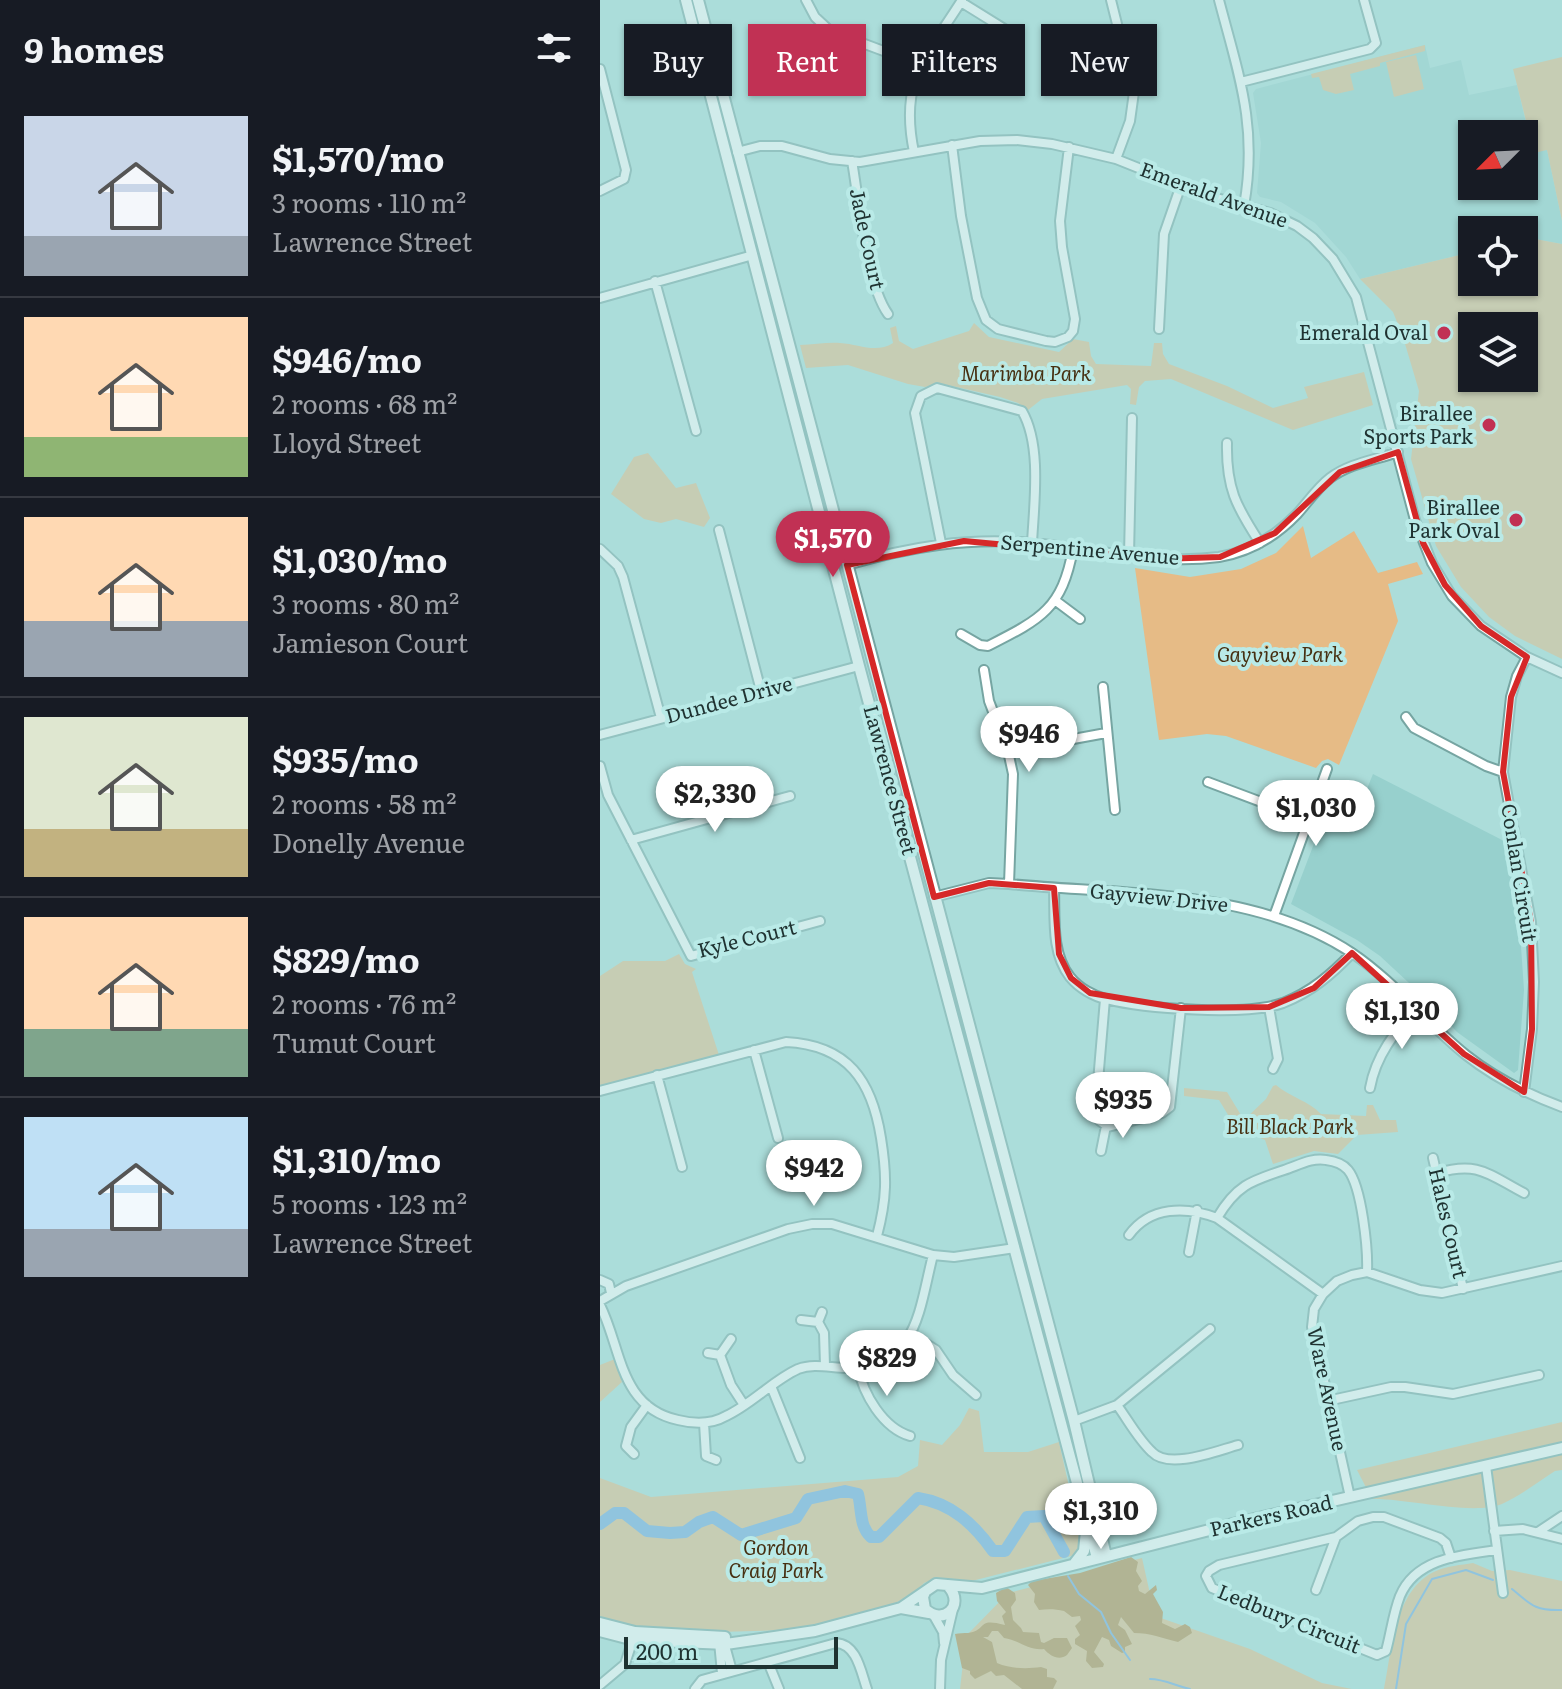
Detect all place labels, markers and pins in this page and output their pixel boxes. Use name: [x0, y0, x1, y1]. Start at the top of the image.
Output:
place label: Emerald Oval: [1299, 316, 1428, 346]
marker: Emerald Oval: [1435, 324, 1453, 342]
place label: Birallee Sports Park: [1363, 397, 1474, 450]
marker: Birallee Sports Park: [1480, 416, 1498, 434]
place label: Birallee Park Oval: [1408, 491, 1500, 544]
pin: $1,570: [768, 511, 898, 579]
marker: Birallee Park Oval: [1507, 511, 1525, 529]
pin: $946: [982, 706, 1076, 774]
pin: $2,330: [650, 766, 780, 834]
pin: $1,030: [1251, 780, 1381, 848]
pin: $1,130: [1337, 983, 1467, 1051]
pin: $935: [1076, 1072, 1170, 1140]
pin: $942: [767, 1140, 861, 1208]
pin: $829: [840, 1330, 934, 1398]
pin: $1,310: [1036, 1483, 1166, 1551]

